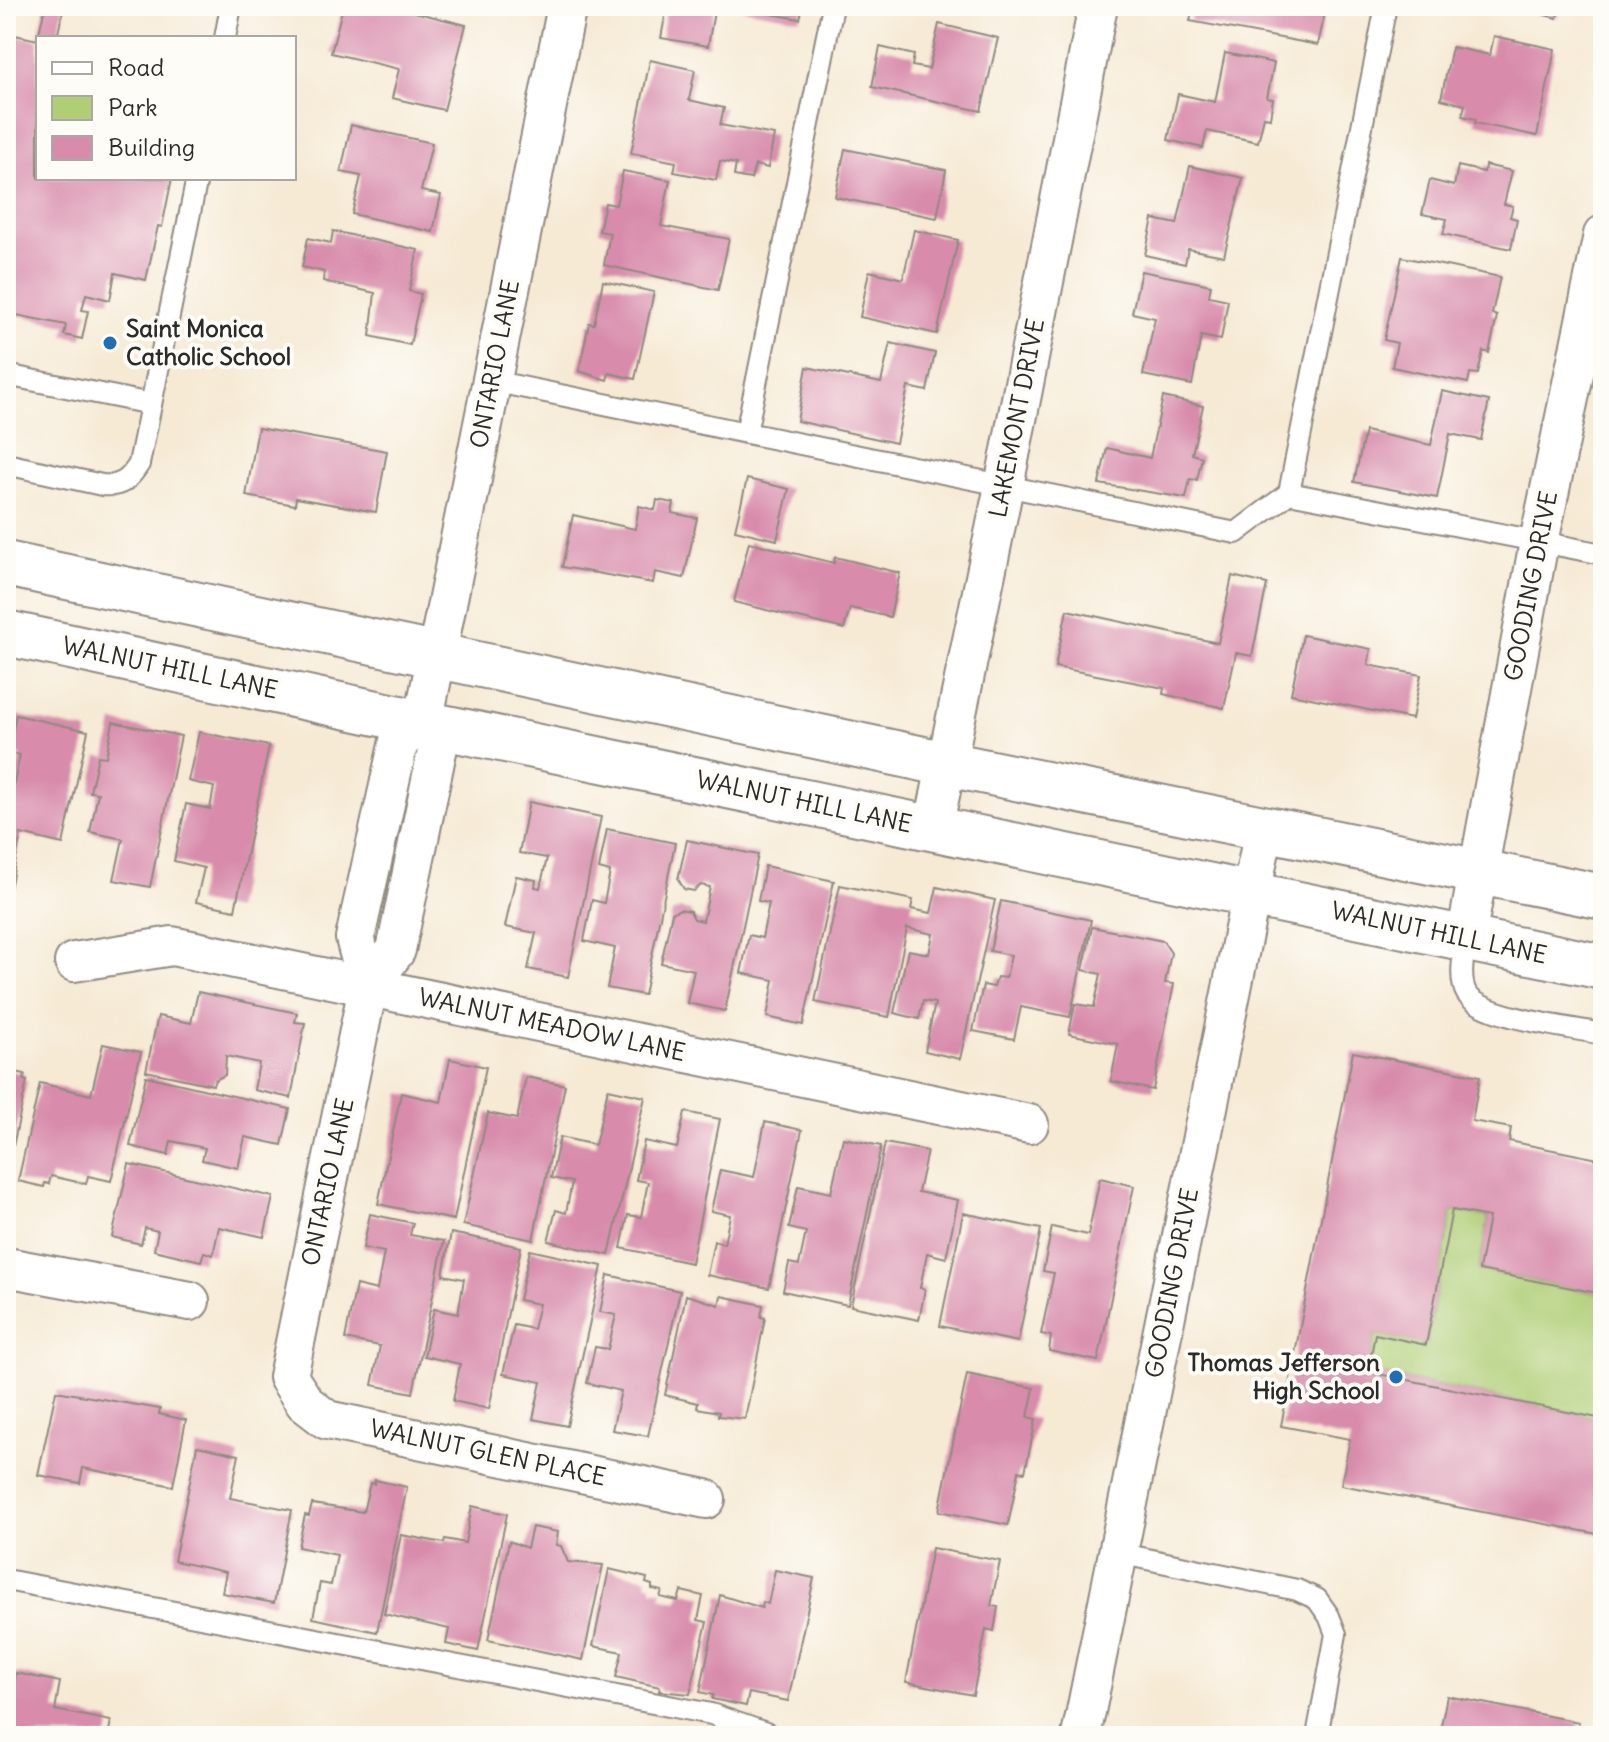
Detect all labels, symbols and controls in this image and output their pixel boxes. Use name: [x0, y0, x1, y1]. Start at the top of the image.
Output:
legend: [36, 36, 296, 180]
text: Road: [108, 52, 164, 82]
text: Park: [108, 92, 158, 122]
text: Building: [108, 132, 195, 162]
street label: ONTARIO LANE: [463, 277, 525, 451]
place label: Saint Monica Catholic School: [126, 313, 291, 371]
street label: LAKEMONT DRIVE: [982, 316, 1050, 520]
marker: Saint Monica Catholic School: [101, 334, 119, 352]
street label: GOODING DRIVE: [1497, 488, 1563, 683]
street label: WALNUT HILL LANE: [60, 630, 281, 705]
street label: WALNUT HILL LANE: [694, 764, 915, 839]
street label: WALNUT HILL LANE: [1329, 895, 1550, 970]
street label: WALNUT MEADOW LANE: [416, 981, 688, 1067]
street label: ONTARIO LANE: [295, 1095, 359, 1268]
street label: GOODING DRIVE: [1138, 1185, 1204, 1380]
place label: Thomas Jefferson High School: [1187, 1347, 1380, 1405]
marker: Thomas Jefferson High School: [1387, 1368, 1405, 1386]
street label: WALNUT GLEN PLACE: [368, 1412, 609, 1492]

